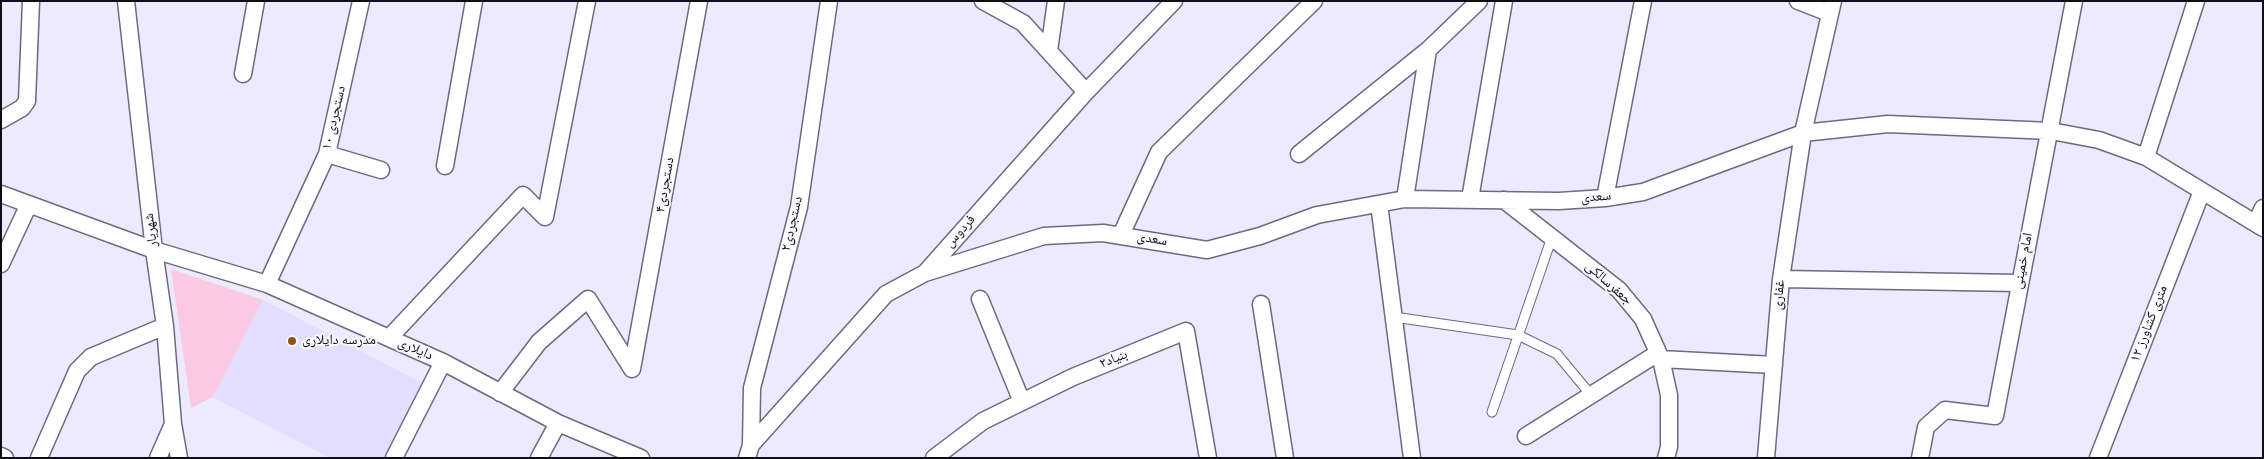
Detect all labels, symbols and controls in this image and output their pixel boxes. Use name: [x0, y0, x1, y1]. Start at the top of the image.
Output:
street label: دستجردی ۱۰: [319, 84, 351, 152]
street label: دستجردی۴: [653, 156, 679, 214]
street label: سعدی: [1580, 188, 1612, 208]
street label: دستجردی۲: [779, 195, 807, 253]
street label: شهریار: [142, 212, 162, 248]
street label: فردوس: [942, 212, 980, 252]
street label: سعدی: [1136, 229, 1168, 251]
street label: امام خمینی: [2010, 232, 2038, 290]
street label: جعفرسالکی: [1581, 259, 1635, 309]
street label: غفاری: [1770, 279, 1790, 311]
street label: ۱۲ متری کشاورز: [2128, 283, 2172, 365]
place label: مدرسه دایلاری: [302, 333, 376, 349]
marker: مدرسه دایلاری: [286, 335, 298, 347]
street label: دایلاری: [395, 335, 435, 365]
street label: بنیاد۲: [1098, 347, 1130, 373]

